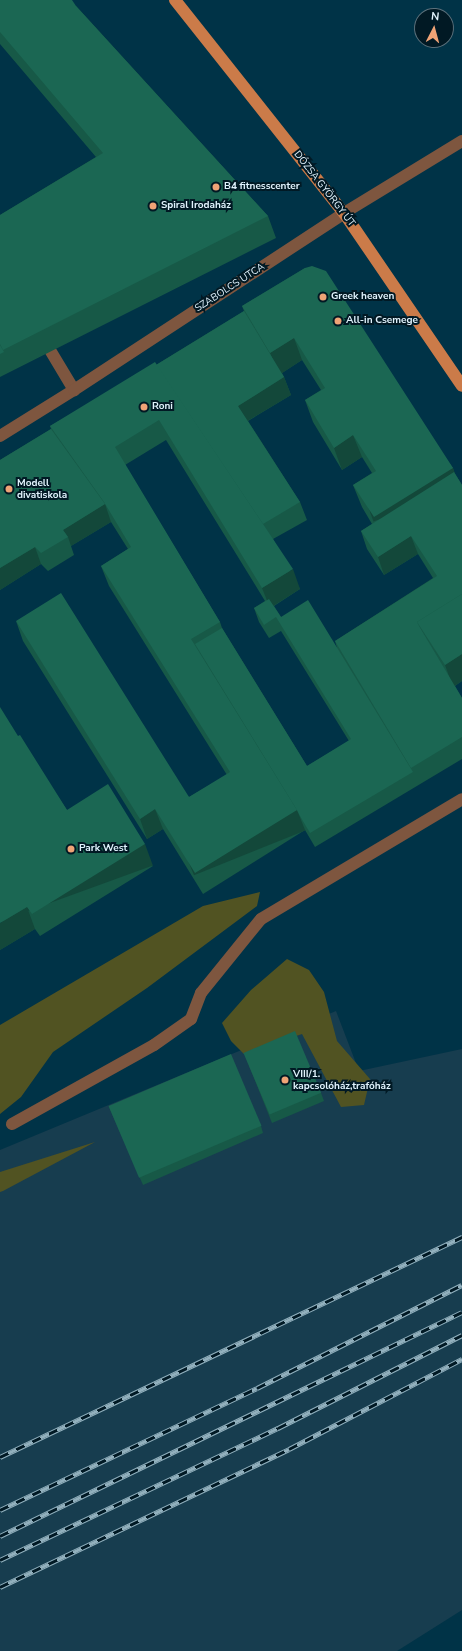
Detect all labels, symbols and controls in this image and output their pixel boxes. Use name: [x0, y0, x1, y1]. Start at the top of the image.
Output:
north arrow: [414, 8, 454, 48]
text: N: [430, 9, 440, 24]
street label: DÓZSA GYÖRGY ÚT: [291, 149, 357, 229]
place label: B4 fitnesscenter: [224, 181, 300, 193]
marker: B4 fitnesscenter: [211, 182, 221, 192]
place label: Spiral Irodaház: [161, 200, 231, 212]
marker: Spiral Irodaház: [148, 201, 158, 211]
street label: SZABOLCS UTCA: [193, 261, 267, 315]
place label: Greek heaven: [331, 291, 394, 303]
marker: Greek heaven: [318, 292, 328, 302]
place label: All-in Csemege: [346, 315, 418, 327]
marker: All-in Csemege: [333, 316, 343, 326]
place label: Roni: [152, 401, 173, 413]
marker: Roni: [139, 402, 149, 412]
place label: Modell divatiskola: [17, 477, 67, 500]
marker: Modell divatiskola: [4, 484, 14, 494]
place label: Park West: [79, 843, 127, 855]
marker: Park West: [66, 844, 76, 854]
place label: VIII/1. kapcsolóház,trafóház: [293, 1068, 391, 1092]
marker: VIII/1. kapcsolóház,trafóház: [280, 1075, 290, 1085]

